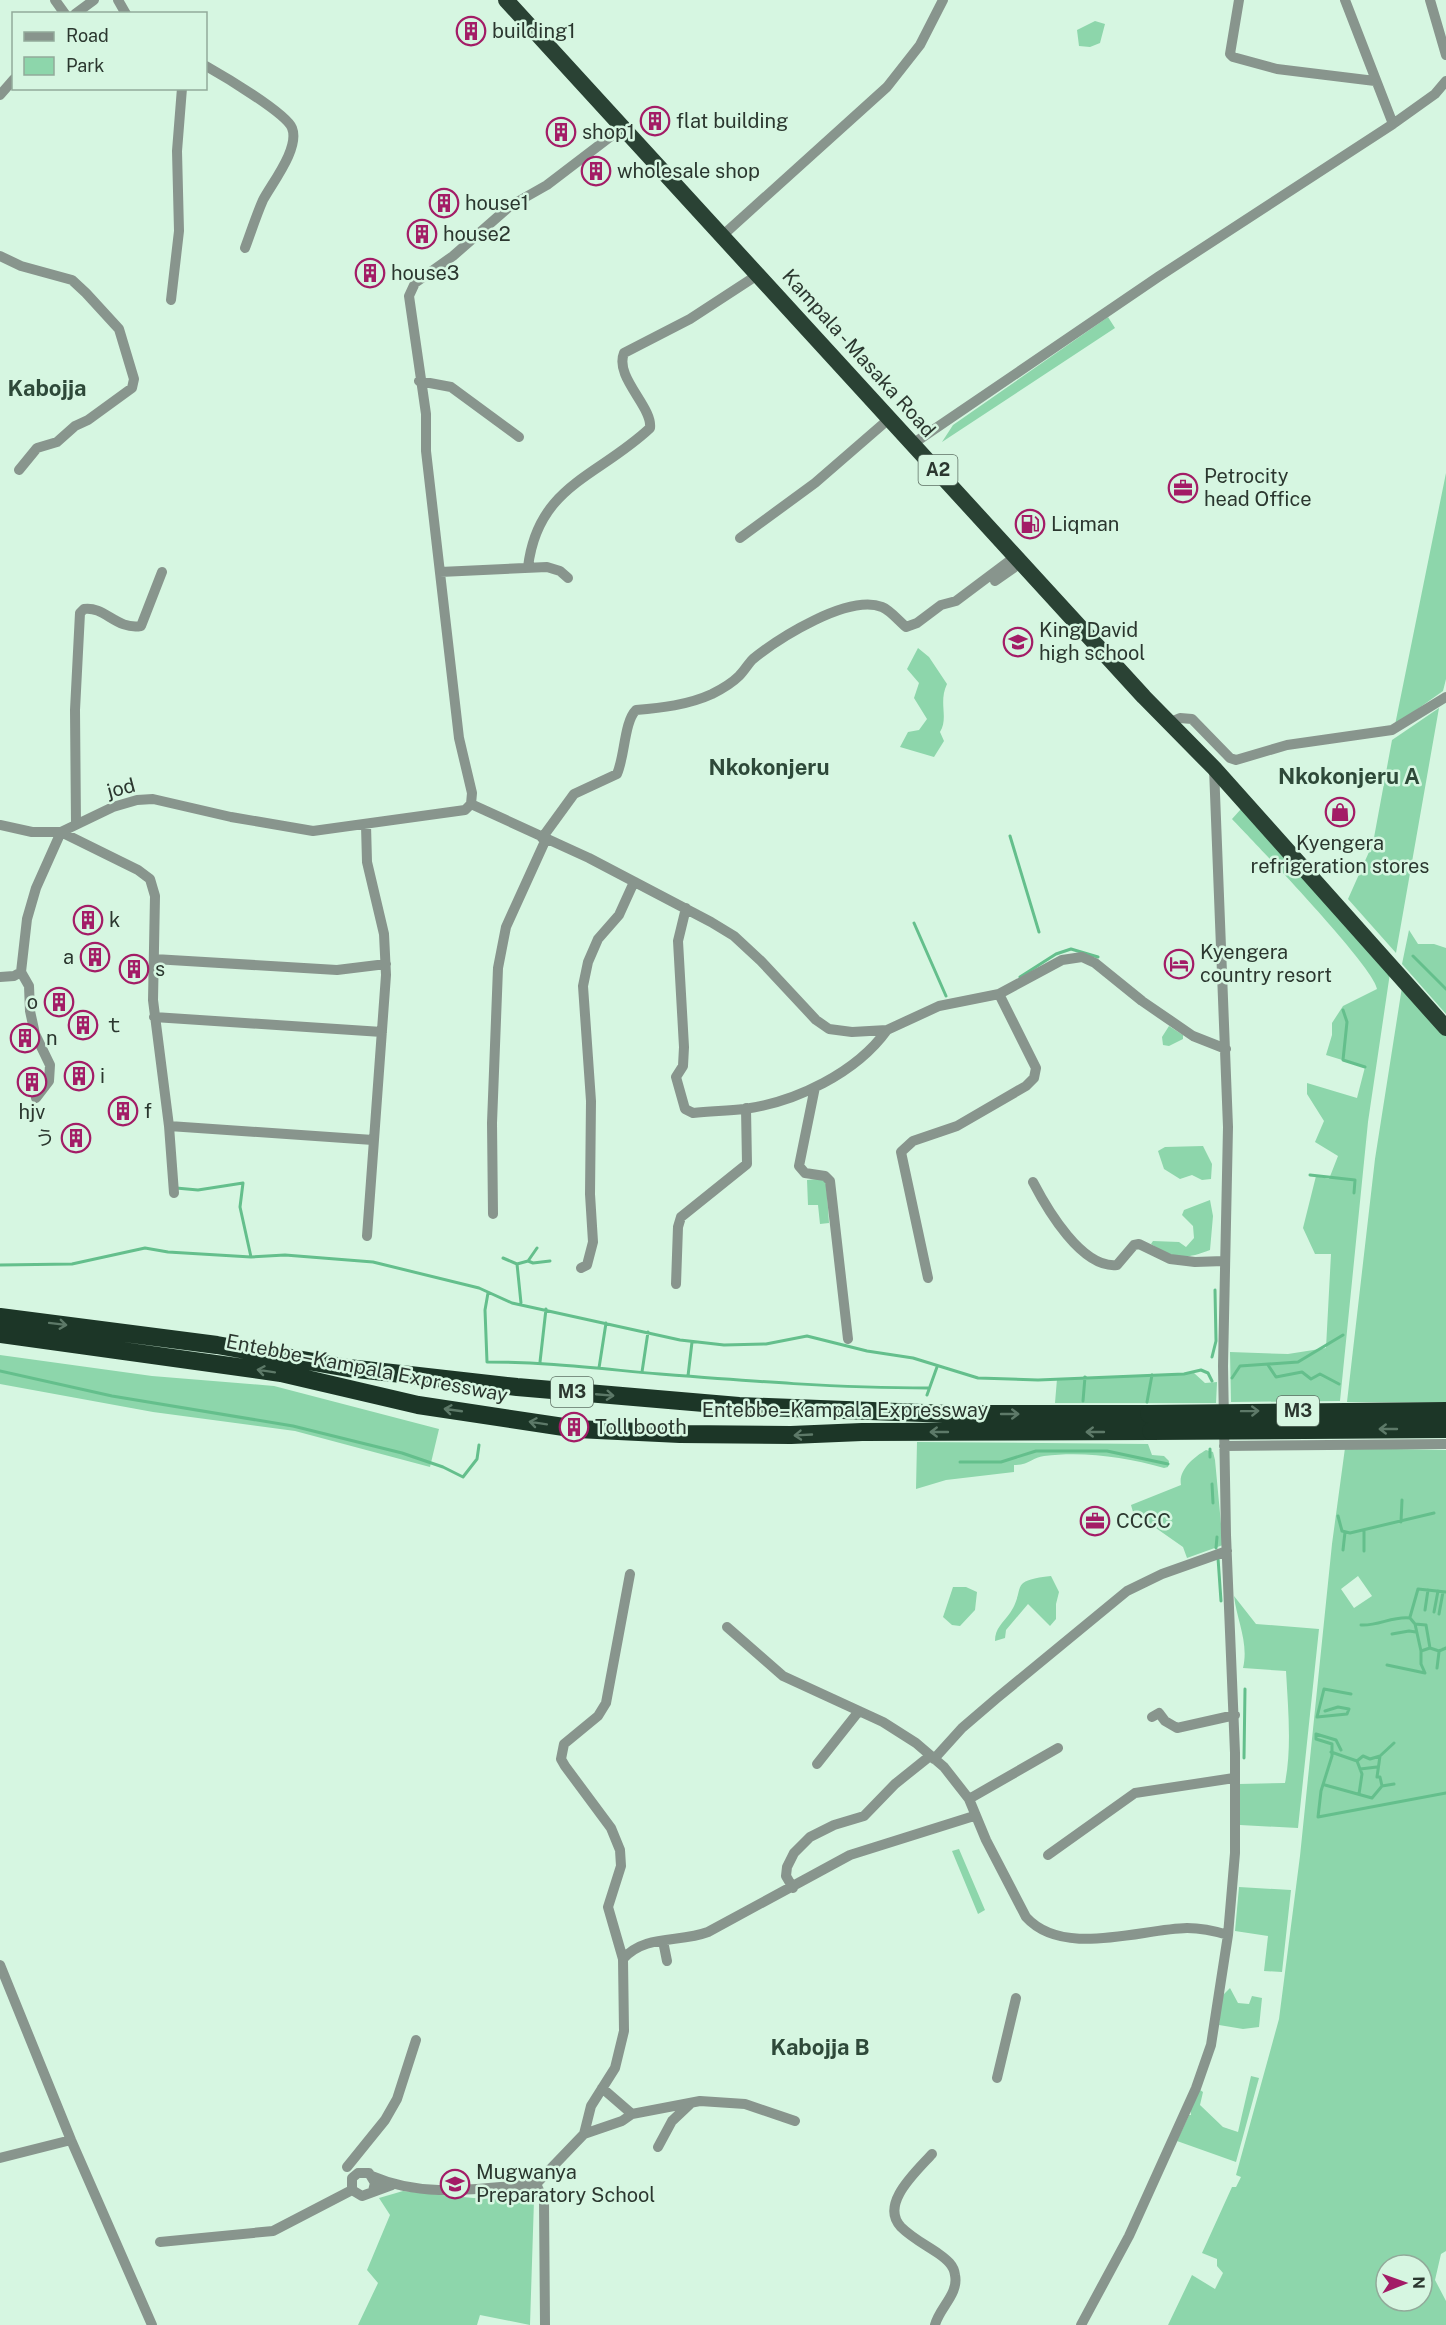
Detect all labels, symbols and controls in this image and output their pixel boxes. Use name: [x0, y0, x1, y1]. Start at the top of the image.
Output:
legend: [12, 12, 207, 90]
building icon: building1: [455, 15, 487, 47]
place label: building1: [492, 19, 576, 43]
text: Road: [66, 25, 109, 46]
text: Park: [66, 55, 104, 76]
building icon: flat building: [639, 105, 671, 137]
place label: flat building: [676, 109, 789, 133]
building icon: shop1: [545, 116, 577, 148]
place label: shop1: [582, 120, 635, 144]
building icon: wholesale shop: [580, 155, 612, 187]
place label: wholesale shop: [617, 159, 760, 183]
building icon: house1: [428, 187, 460, 219]
place label: house1: [465, 191, 529, 215]
building icon: house2: [406, 218, 438, 250]
place label: house2: [443, 222, 511, 246]
building icon: house3: [354, 257, 386, 289]
place label: house3: [391, 261, 459, 285]
street label: Kampala - Masaka Road: [777, 264, 941, 442]
district label: Kabojja: [7, 375, 87, 401]
road number: A2: [918, 455, 958, 485]
place label: Petrocity head Office: [1204, 464, 1312, 511]
office icon: Petrocity head Office: [1167, 472, 1199, 504]
fuel station icon: Liqman: [1014, 508, 1046, 540]
place label: Liqman: [1051, 512, 1119, 536]
place label: King David high school: [1039, 618, 1145, 665]
school or university icon: King David high school: [1002, 626, 1034, 658]
district label: Nkokonjeru: [708, 754, 830, 780]
district label: Nkokonjeru A: [1278, 763, 1420, 789]
street label: jod: [103, 773, 138, 804]
shop icon: Kyengera refrigeration stores: [1324, 796, 1356, 828]
place label: Kyengera refrigeration stores: [1251, 831, 1429, 878]
building icon: k: [72, 904, 104, 936]
place label: k: [109, 908, 120, 932]
place label: Kyengera country resort: [1200, 940, 1332, 987]
building icon: a: [79, 941, 111, 973]
place label: a: [63, 945, 74, 969]
hotel icon: Kyengera country resort: [1163, 948, 1195, 980]
building icon: s: [118, 953, 150, 985]
place label: s: [155, 957, 165, 981]
building icon: o: [43, 986, 75, 1018]
place label: o: [27, 990, 38, 1014]
building icon: ｔ: [67, 1009, 99, 1041]
place label: ｔ: [104, 1013, 124, 1037]
building icon: n: [9, 1022, 41, 1054]
place label: n: [46, 1026, 58, 1050]
building icon: i: [63, 1060, 95, 1092]
place label: i: [100, 1064, 105, 1088]
building icon: hjv: [16, 1066, 48, 1098]
building icon: f: [107, 1095, 139, 1127]
place label: f: [144, 1099, 152, 1123]
place label: hjv: [19, 1100, 45, 1124]
building icon: う: [60, 1122, 92, 1154]
place label: う: [35, 1126, 55, 1150]
one-way arrow: [48, 1318, 68, 1329]
street label: Entebbe–Kampala Expressway: [224, 1329, 510, 1407]
one-way arrow: [257, 1365, 277, 1376]
road number: M3: [551, 1377, 593, 1407]
one-way arrow: [595, 1389, 615, 1400]
road number: M3: [1277, 1396, 1319, 1426]
street label: Entebbe–Kampala Expressway: [702, 1398, 989, 1422]
one-way arrow: [444, 1404, 464, 1415]
one-way arrow: [1239, 1405, 1259, 1417]
one-way arrow: [999, 1408, 1019, 1420]
building icon: Toll booth: [558, 1411, 590, 1443]
place label: Toll booth: [595, 1415, 687, 1439]
one-way arrow: [529, 1417, 549, 1428]
one-way arrow: [1378, 1423, 1398, 1435]
one-way arrow: [930, 1426, 950, 1437]
one-way arrow: [1086, 1426, 1106, 1438]
one-way arrow: [794, 1429, 814, 1440]
office icon: CCCC: [1079, 1505, 1111, 1537]
place label: CCCC: [1116, 1509, 1171, 1533]
district label: Kabojja B: [770, 2034, 870, 2060]
place label: Mugwanya Preparatory School: [476, 2160, 655, 2207]
school or university icon: Mugwanya Preparatory School: [439, 2168, 471, 2200]
north arrow: [1374, 2253, 1434, 2313]
text: N: [1409, 2276, 1428, 2289]

